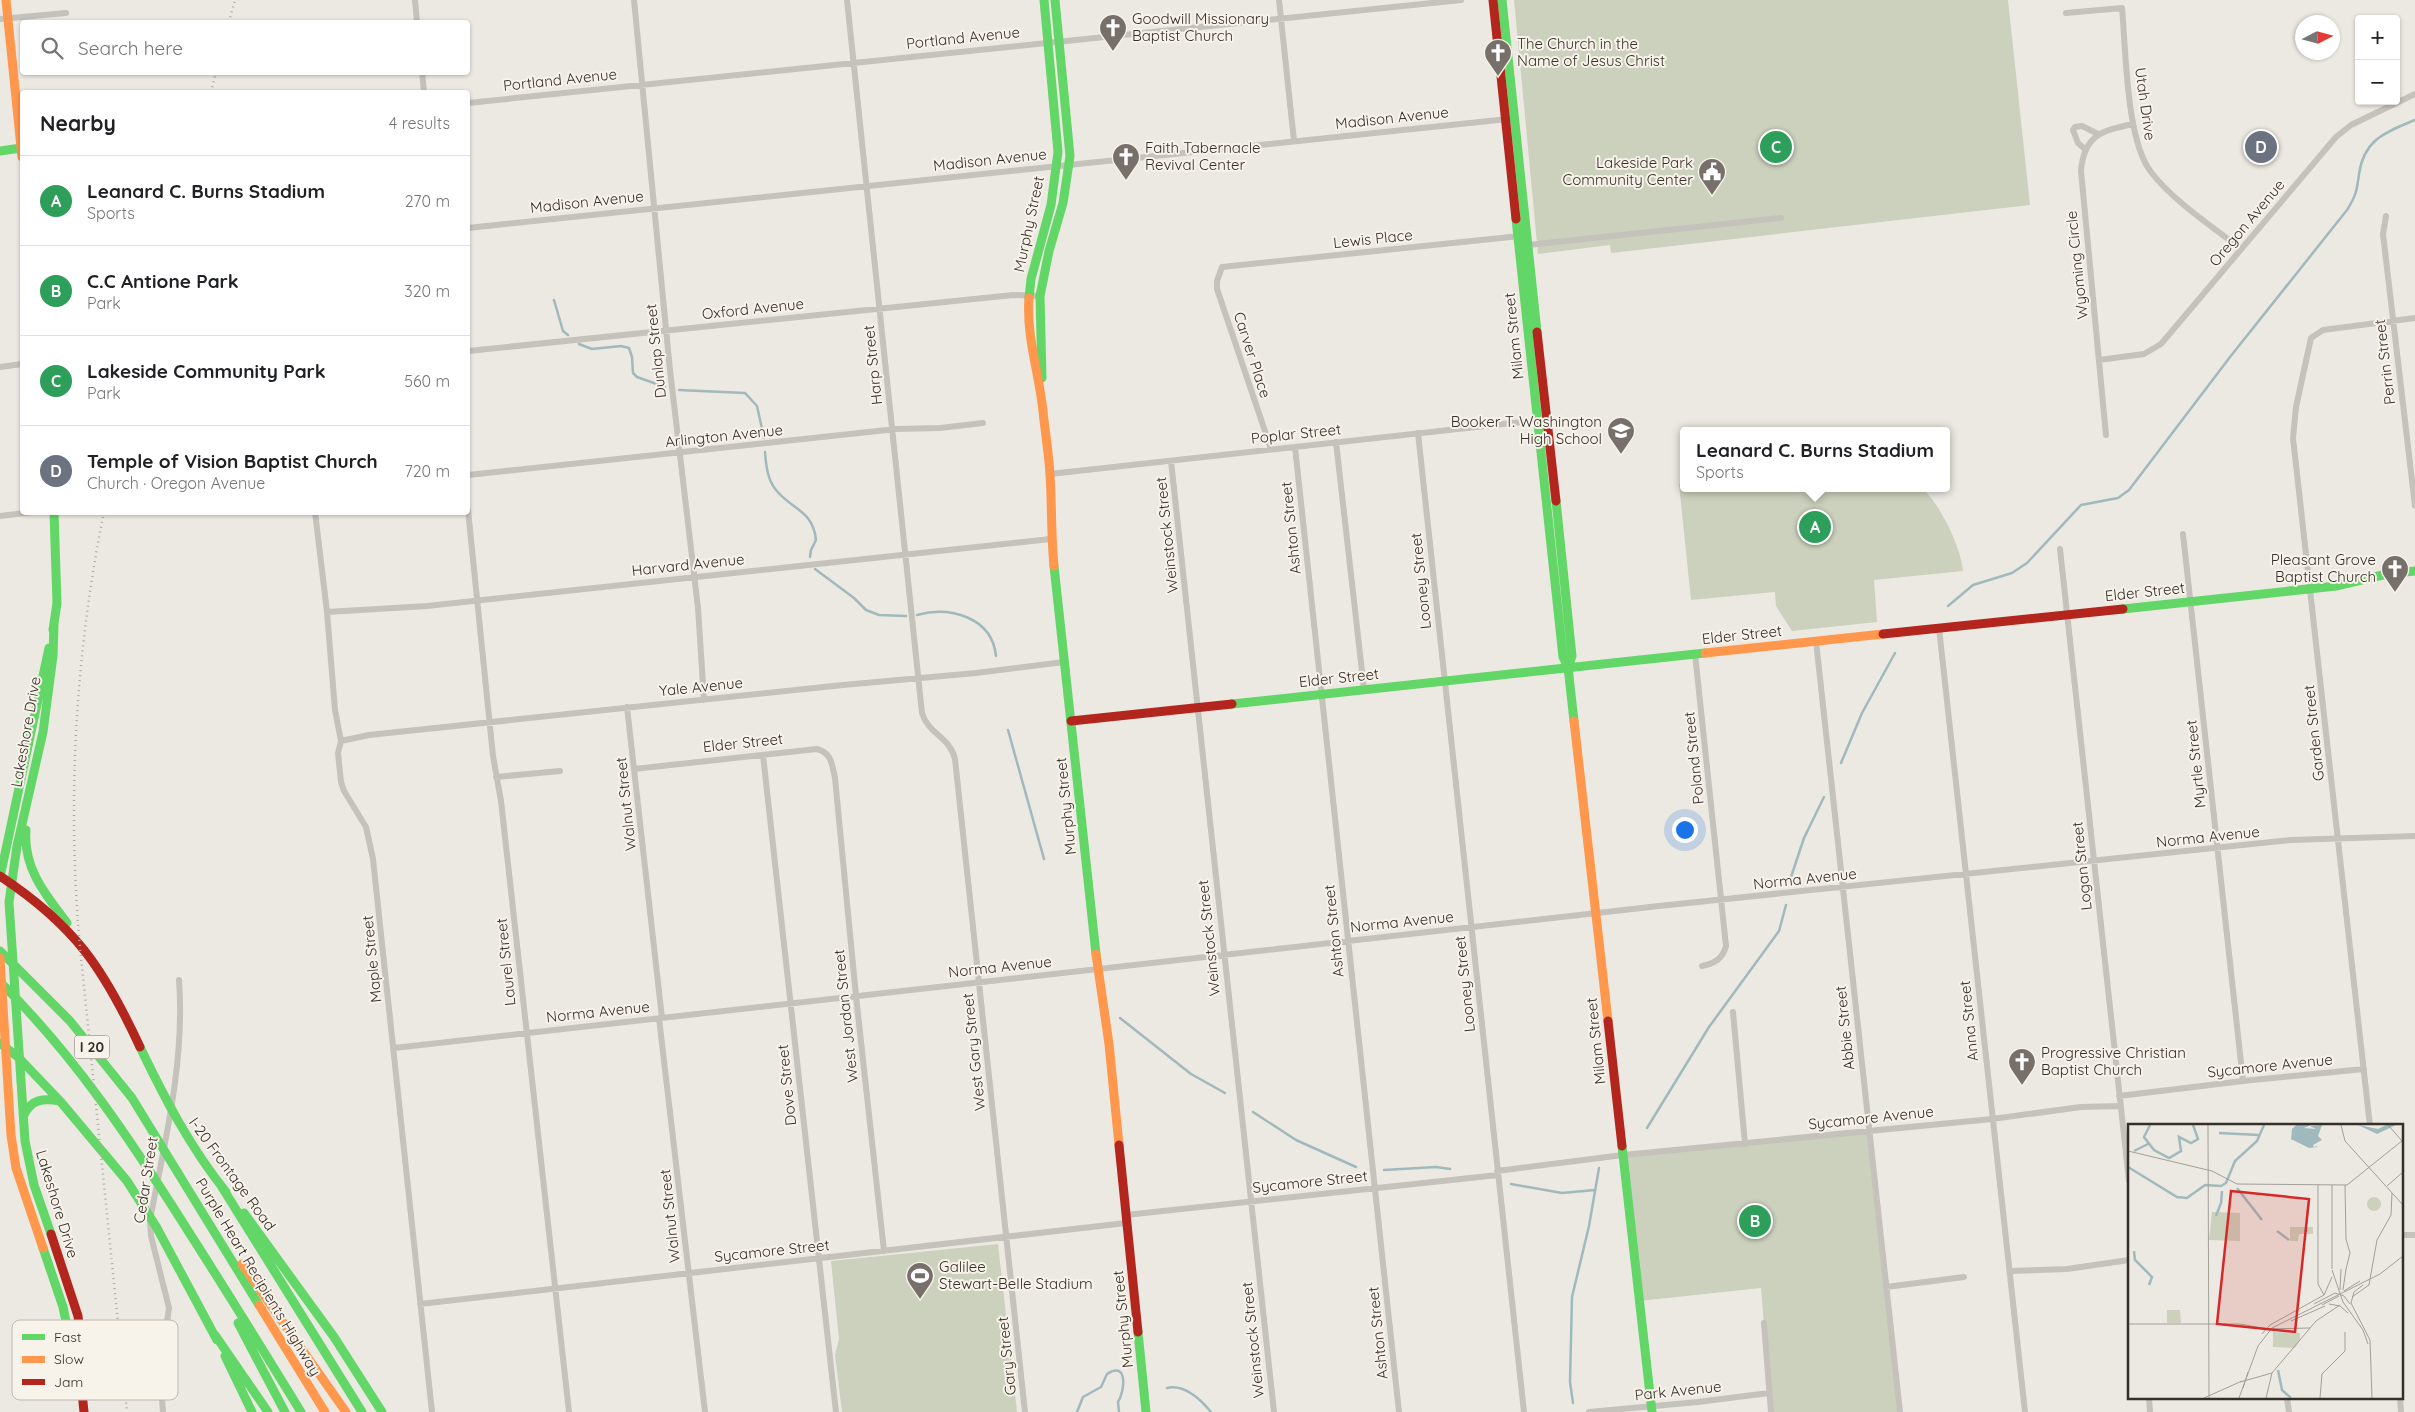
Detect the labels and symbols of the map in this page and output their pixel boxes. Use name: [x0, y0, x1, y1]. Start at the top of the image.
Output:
place label: Goodwill Missionary Baptist Church: [1132, 9, 1269, 45]
church icon: Goodwill Missionary Baptist Church: [1098, 13, 1128, 52]
north arrow: [2295, 15, 2340, 60]
street label: Portland Avenue: [905, 22, 1021, 53]
place label: The Church in the Name of Jesus Christ: [1517, 34, 1665, 70]
church icon: The Church in the Name of Jesus Christ: [1483, 38, 1513, 77]
street label: Portland Avenue: [502, 64, 618, 95]
street label: Utah Drive: [2131, 66, 2160, 142]
street label: Madison Avenue: [1334, 102, 1450, 133]
pin: C: [1760, 128, 1792, 166]
pin: D: [2245, 128, 2277, 166]
place label: Faith Tabernacle Revival Center: [1145, 138, 1261, 174]
church icon: Faith Tabernacle Revival Center: [1111, 142, 1141, 181]
street label: Madison Avenue: [932, 144, 1048, 175]
place label: Lakeside Park Community Center: [1562, 153, 1693, 189]
public building icon: Lakeside Park Community Center: [1697, 157, 1727, 196]
street label: Murphy Street: [1009, 174, 1048, 274]
street label: Oregon Avenue: [2205, 175, 2288, 270]
street label: Madison Avenue: [529, 186, 645, 217]
street label: Wyoming Circle: [2061, 210, 2092, 320]
street label: Lewis Place: [1332, 225, 1414, 252]
street label: Milam Street: [1500, 292, 1527, 380]
street label: Oxford Avenue: [701, 294, 805, 323]
street label: Dunlap Street: [641, 303, 670, 399]
street label: Carver Place: [1230, 309, 1275, 400]
street label: Perrin Street: [2370, 318, 2399, 406]
street label: Harp Street: [859, 324, 886, 406]
place label: Booker T. Washington High School: [1451, 412, 1602, 448]
school or university icon: Booker T. Washington High School: [1606, 416, 1636, 455]
street label: Poplar Street: [1250, 419, 1342, 448]
street label: Arlington Avenue: [664, 420, 784, 451]
street label: Weinstock Street: [1151, 476, 1182, 594]
street label: Ashton Street: [1276, 481, 1305, 575]
pin: A: [1799, 508, 1831, 546]
street label: Looney Street: [1406, 532, 1435, 630]
street label: Harvard Avenue: [631, 549, 745, 580]
place label: Pleasant Grove Baptist Church: [2271, 550, 2376, 586]
church icon: Pleasant Grove Baptist Church: [2380, 554, 2410, 593]
street label: Elder Street: [2104, 578, 2186, 605]
street label: Elder Street: [1701, 621, 1783, 648]
street label: Elder Street: [1298, 664, 1380, 691]
street label: Yale Avenue: [658, 673, 744, 700]
street label: Lakeshore Drive: [6, 675, 45, 789]
street label: Garden Street: [2299, 684, 2328, 782]
street label: Poland Street: [1679, 711, 1708, 805]
street label: Myrtle Street: [2181, 719, 2210, 809]
street label: Elder Street: [702, 729, 784, 756]
street label: Walnut Street: [611, 756, 640, 852]
street label: Murphy Street: [1051, 756, 1080, 856]
your location: [1672, 817, 1698, 843]
street label: Logan Street: [2067, 821, 2096, 911]
street label: Norma Avenue: [2155, 822, 2261, 851]
street label: Norma Avenue: [1752, 864, 1858, 893]
street label: Weinstock Street: [1193, 879, 1224, 997]
street label: Ashton Street: [1319, 884, 1348, 978]
street label: Norma Avenue: [1349, 907, 1455, 936]
street label: Maple Street: [357, 915, 386, 1004]
street label: Laurel Street: [491, 917, 520, 1007]
street label: Looney Street: [1450, 935, 1479, 1033]
street label: West Jordan Street: [829, 948, 862, 1084]
street label: Norma Avenue: [947, 952, 1053, 981]
street label: Anna Street: [1955, 980, 1982, 1062]
street label: Abbie Street: [1831, 985, 1858, 1071]
street label: West Gary Street: [958, 992, 989, 1112]
street label: Norma Avenue: [545, 997, 651, 1026]
street label: Milam Street: [1582, 997, 1609, 1085]
road number: I 20: [74, 1036, 110, 1058]
place label: Progressive Christian Baptist Church: [2041, 1043, 2186, 1079]
street label: Dove Street: [773, 1044, 800, 1126]
church icon: Progressive Christian Baptist Church: [2007, 1047, 2037, 1086]
street label: Sycamore Avenue: [2206, 1049, 2333, 1082]
street label: Sycamore Avenue: [1807, 1101, 1934, 1134]
street label: I-20 Frontage Road: [185, 1113, 280, 1234]
inset map: [2128, 1124, 2402, 1400]
street label: Cedar Street: [129, 1135, 162, 1225]
street label: Lakeshore Drive: [32, 1148, 83, 1260]
street label: Sycamore Street: [1252, 1166, 1368, 1197]
street label: Walnut Street: [655, 1168, 684, 1264]
street label: Purple Heart Recipients Highway: [192, 1174, 325, 1379]
pin: B: [1739, 1202, 1771, 1240]
street label: Sycamore Street: [714, 1235, 830, 1266]
place label: Galilee Stewart-Belle Stadium: [939, 1257, 1093, 1293]
sports icon: Galilee Stewart-Belle Stadium: [905, 1261, 935, 1300]
street label: Murphy Street: [1108, 1269, 1137, 1369]
street label: Weinstock Street: [1237, 1281, 1268, 1399]
street label: Ashton Street: [1363, 1286, 1392, 1380]
street label: Gary Street: [993, 1316, 1020, 1396]
legend: [12, 1320, 178, 1400]
text: Fast: [54, 1328, 82, 1346]
text: Slow: [54, 1350, 84, 1368]
text: Jam: [54, 1373, 83, 1391]
street label: Park Avenue: [1634, 1376, 1722, 1405]

